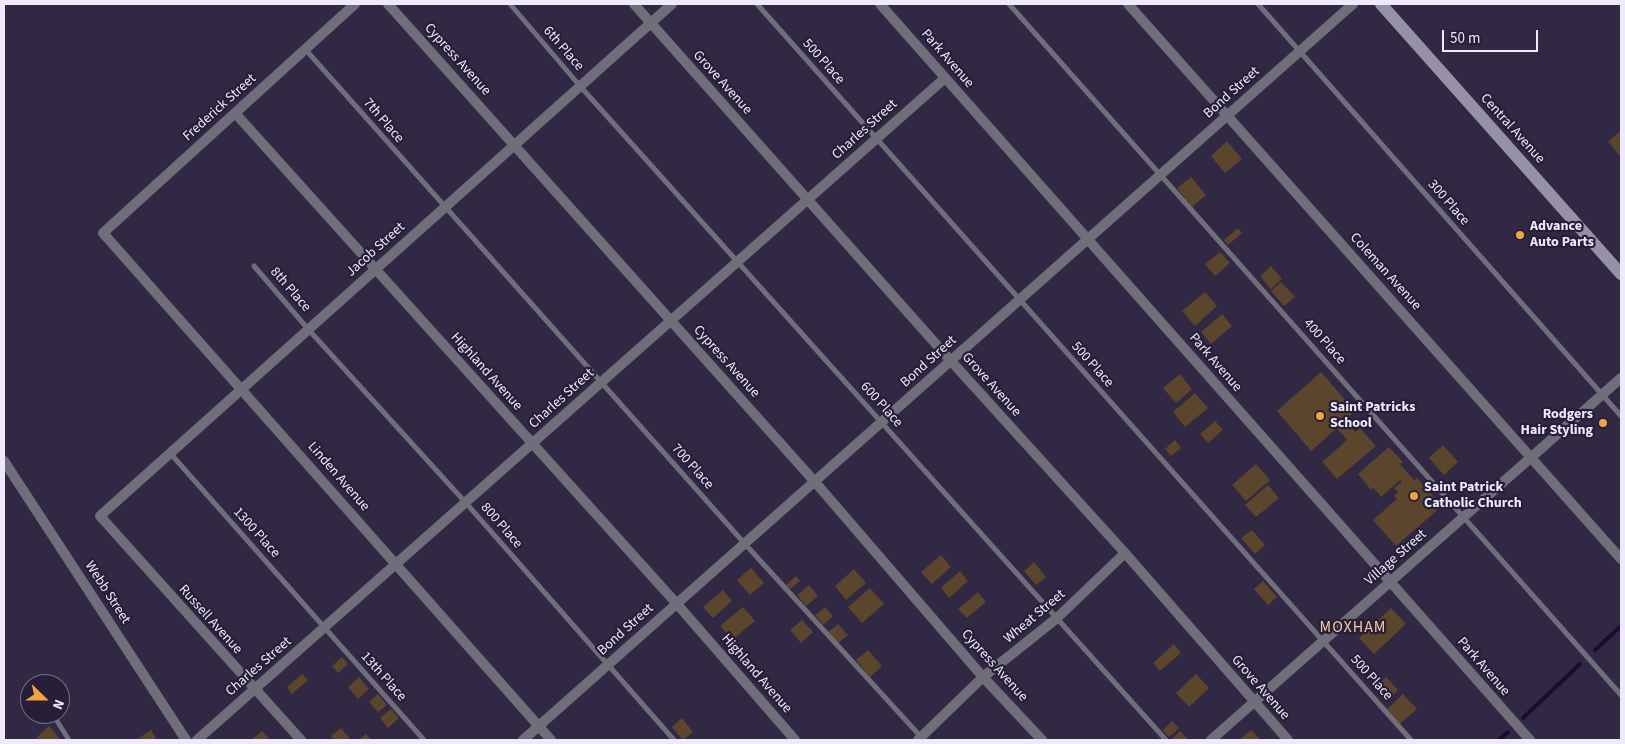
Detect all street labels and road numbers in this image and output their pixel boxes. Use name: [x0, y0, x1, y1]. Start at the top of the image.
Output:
street label: Cypress Avenue: [420, 20, 494, 100]
street label: 6th Place: [539, 23, 587, 75]
street label: Park Avenue: [917, 26, 977, 92]
street label: 500 Place: [798, 36, 848, 88]
street label: Grove Avenue: [689, 48, 755, 118]
street label: Bond Street: [1201, 64, 1263, 122]
street label: Frederick Street: [180, 71, 260, 145]
street label: Central Avenue: [1476, 91, 1548, 167]
street label: 7th Place: [359, 95, 407, 147]
street label: Charles Street: [829, 96, 901, 164]
street label: 300 Place: [1424, 177, 1472, 229]
street label: Jacob Street: [343, 219, 409, 281]
street label: Coleman Avenue: [1346, 230, 1424, 314]
street label: 8th Place: [266, 264, 314, 316]
street label: 400 Place: [1299, 316, 1349, 368]
street label: Cypress Avenue: [689, 322, 763, 402]
street label: Highland Avenue: [447, 330, 525, 414]
street label: Park Avenue: [1185, 330, 1245, 396]
street label: Bond Street: [898, 333, 960, 391]
street label: 500 Place: [1067, 339, 1117, 391]
street label: Grove Avenue: [958, 350, 1024, 420]
street label: Charles Street: [526, 365, 598, 433]
street label: 600 Place: [856, 379, 906, 431]
street label: Linden Avenue: [303, 439, 373, 515]
street label: 700 Place: [667, 441, 717, 493]
street label: 800 Place: [477, 500, 525, 552]
street label: 1300 Place: [229, 504, 283, 562]
street label: Village Street: [1362, 527, 1430, 589]
street label: Webb Street: [81, 559, 133, 627]
street label: Russell Avenue: [175, 582, 245, 658]
street label: Wheat Street: [1001, 587, 1069, 647]
street label: Bond Street: [595, 601, 657, 659]
street label: Cypress Avenue: [957, 626, 1031, 706]
street label: Highland Avenue: [717, 631, 795, 717]
street label: Charles Street: [223, 634, 295, 700]
street label: Park Avenue: [1453, 634, 1513, 700]
street label: 13th Place: [356, 649, 410, 705]
street label: Grove Avenue: [1227, 652, 1293, 724]
street label: 500 Place: [1346, 652, 1396, 704]

